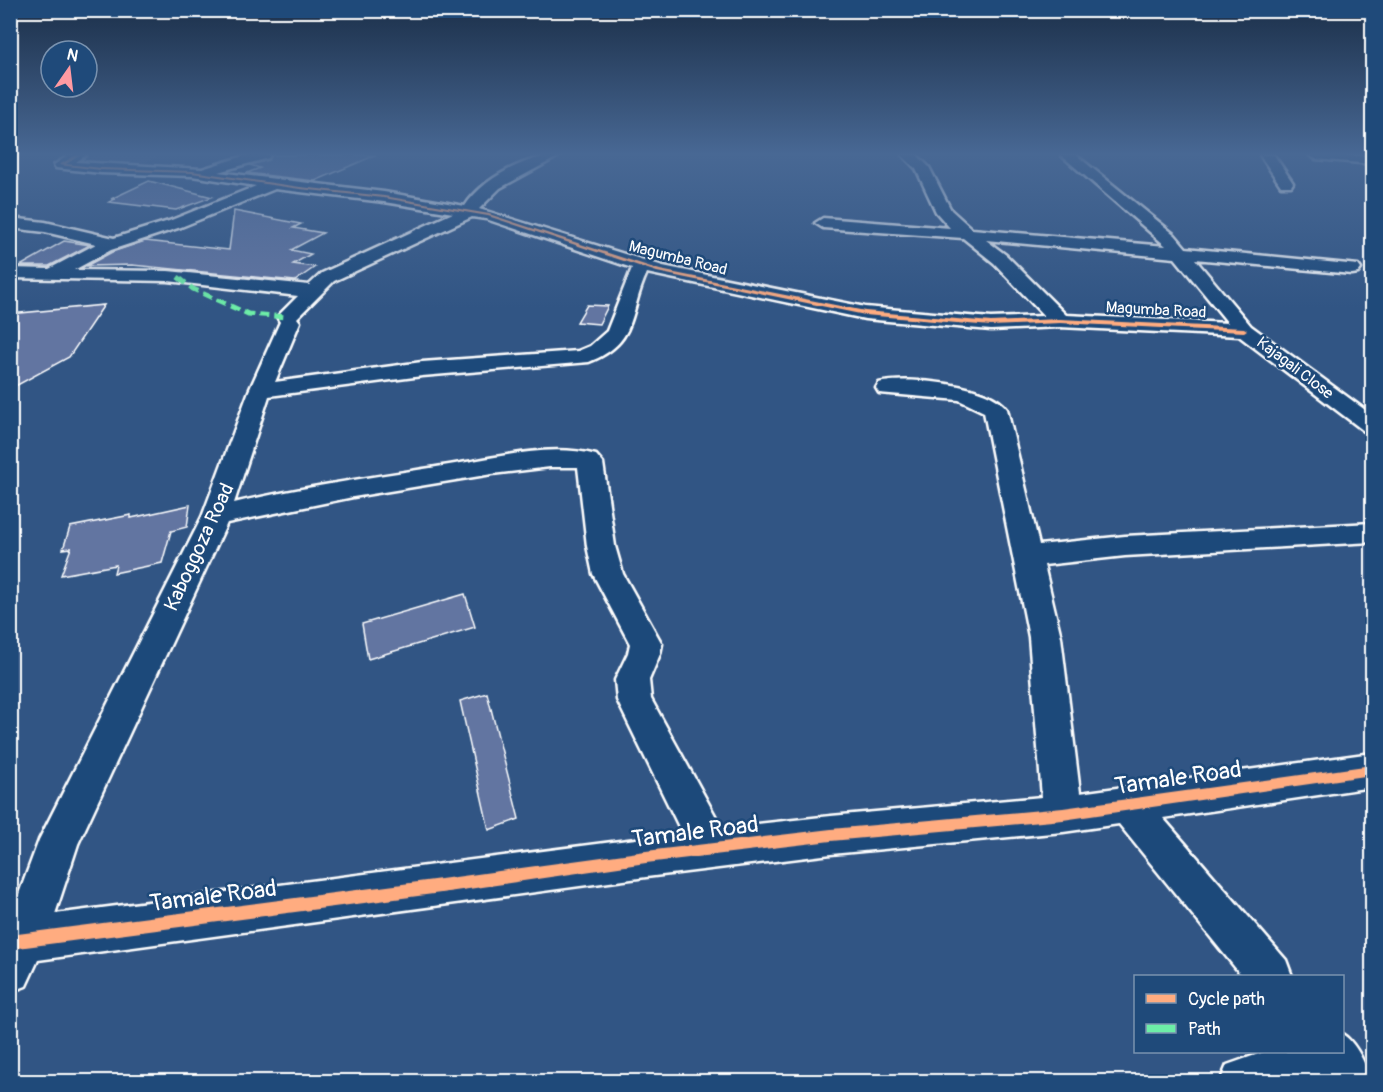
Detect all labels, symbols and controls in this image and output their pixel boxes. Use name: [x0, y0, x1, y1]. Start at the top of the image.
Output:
north arrow: [39, 39, 99, 99]
text: N: [65, 44, 80, 66]
street label: Magumba Road: [627, 236, 729, 280]
street label: Magumba Road: [1105, 297, 1207, 323]
street label: Kajagali Close: [1253, 333, 1337, 403]
street label: Kaboggoza Road: [158, 479, 240, 615]
street label: Tamale Road: [1113, 755, 1243, 801]
street label: Tamale Road: [630, 810, 760, 854]
street label: Tamale Road: [148, 874, 278, 918]
legend: [1134, 975, 1344, 1053]
text: Cycle path: [1188, 988, 1265, 1011]
text: Path: [1188, 1018, 1221, 1041]

